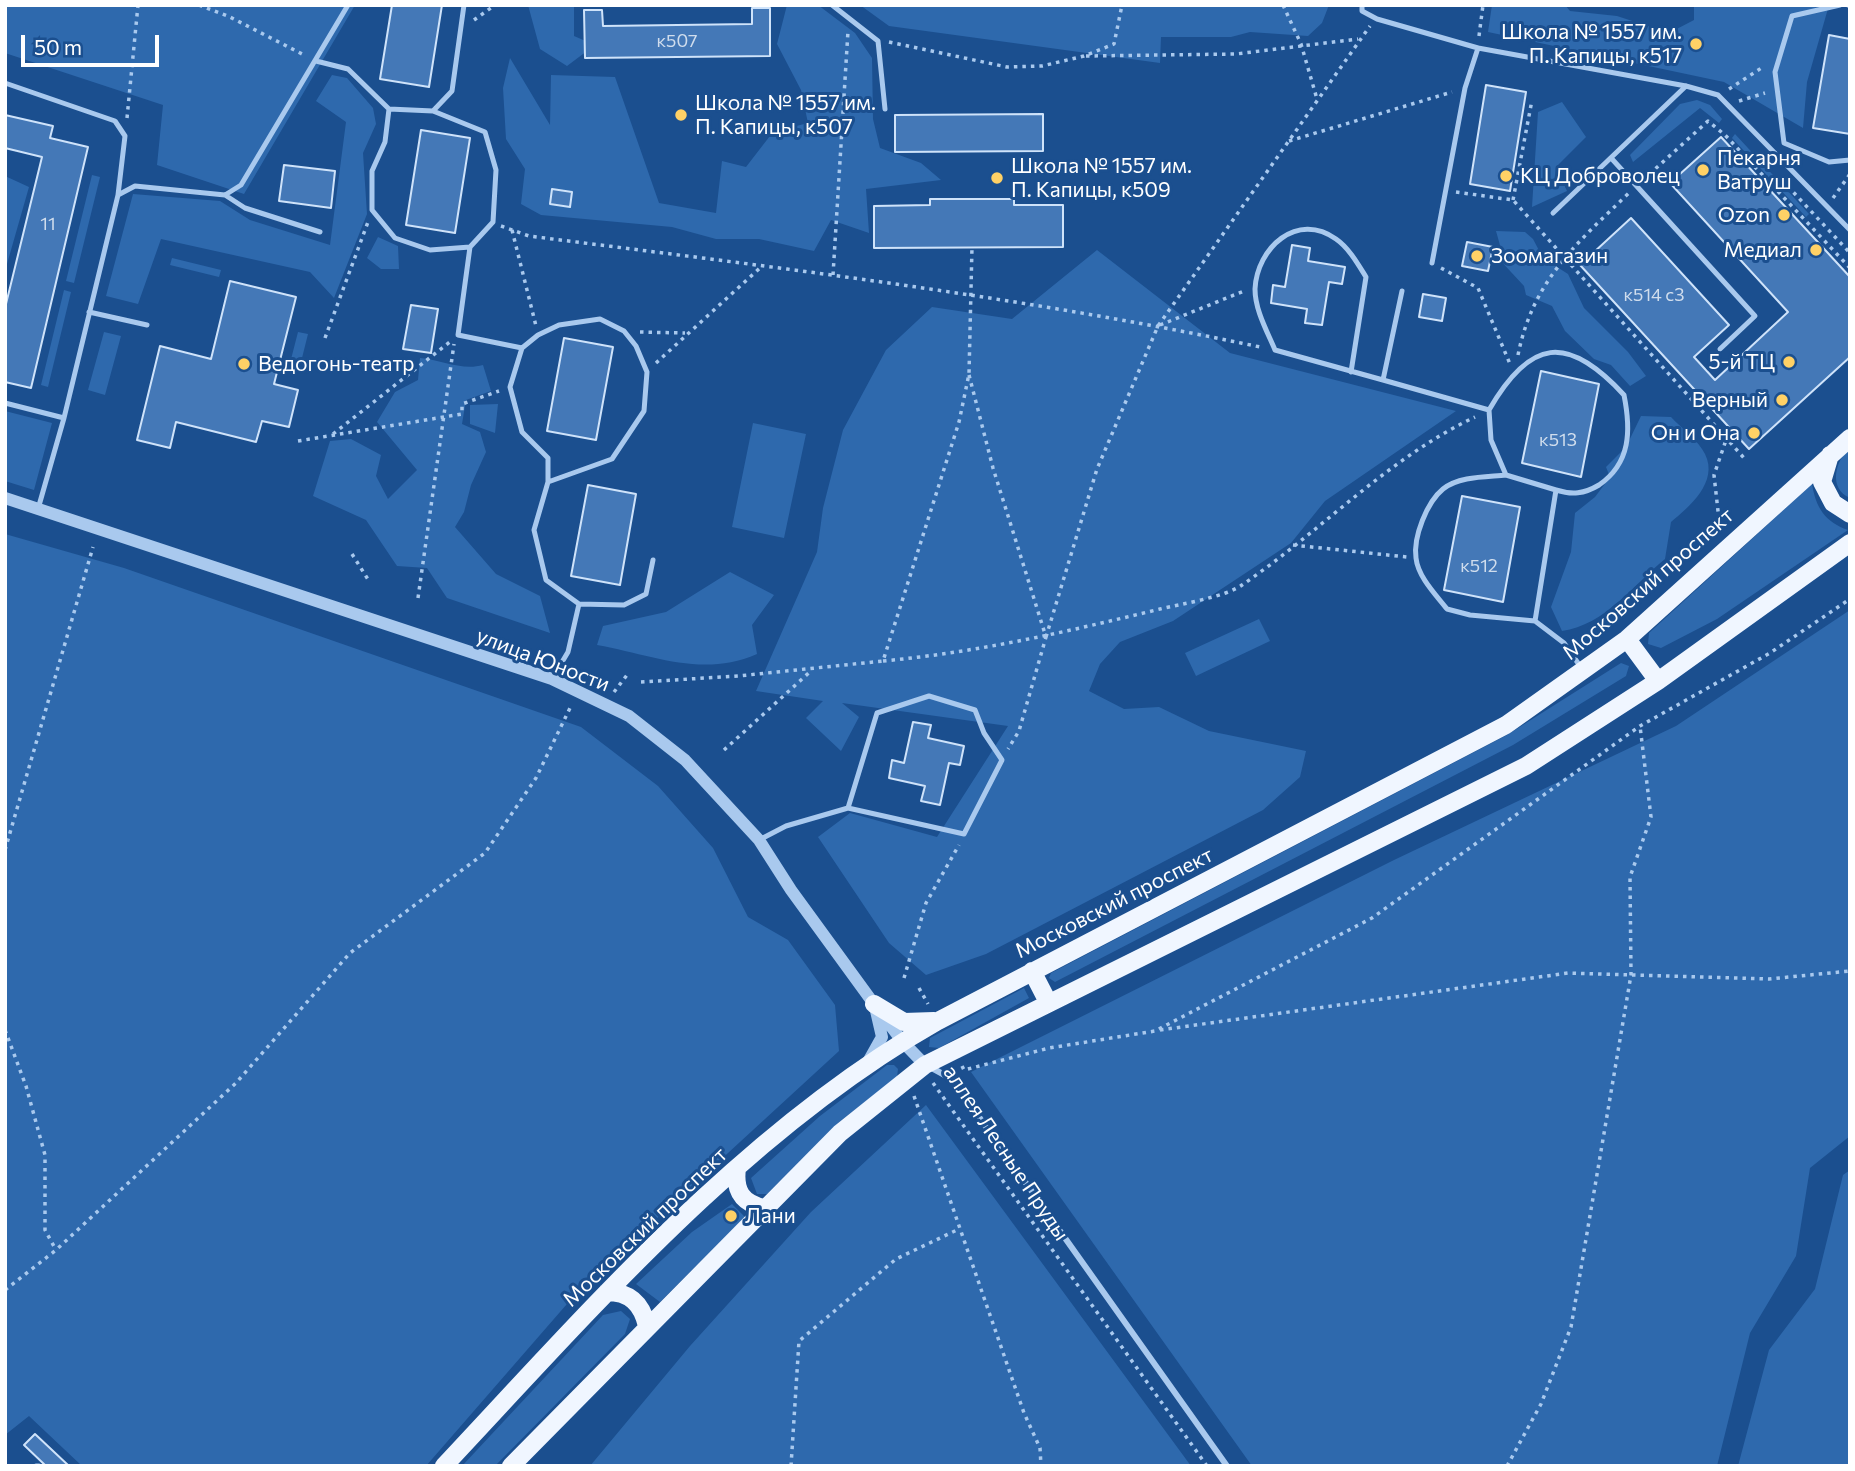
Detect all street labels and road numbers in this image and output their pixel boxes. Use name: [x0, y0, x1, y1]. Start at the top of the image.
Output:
street label: Московский проспект: [1557, 503, 1739, 665]
street label: улица Юности: [473, 623, 613, 697]
street label: Московский проспект: [1011, 842, 1217, 964]
street label: аллея Лесные Пруды: [938, 1060, 1074, 1246]
street label: Московский проспект: [558, 1142, 732, 1312]

